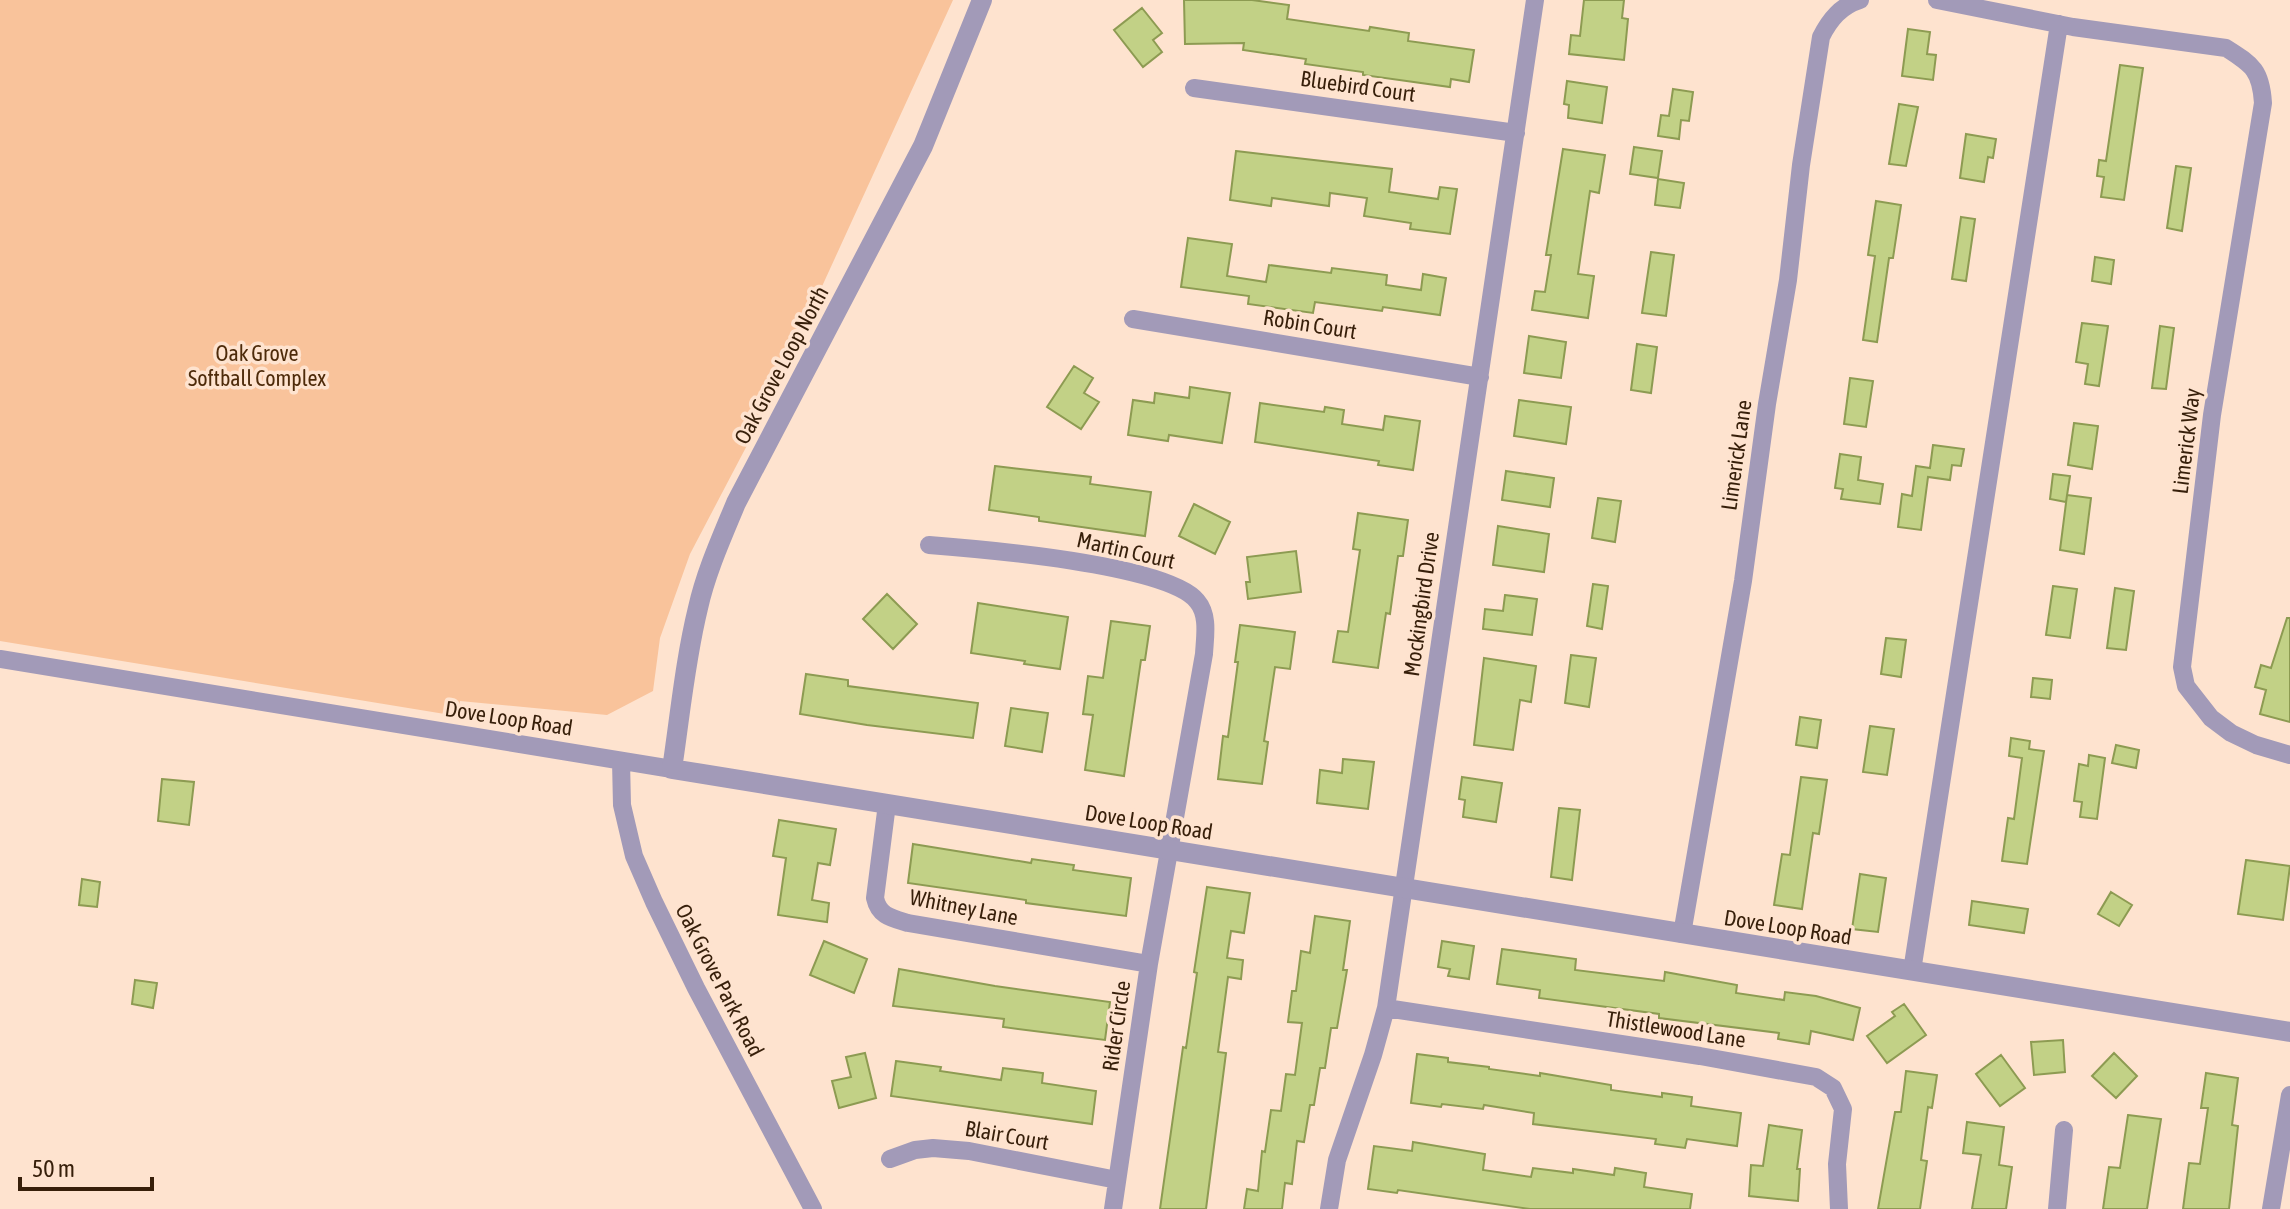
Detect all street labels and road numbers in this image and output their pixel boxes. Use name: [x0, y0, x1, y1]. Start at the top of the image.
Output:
street label: Bluebird Court: [1299, 65, 1417, 107]
street label: Oak Grove Loop North: [728, 282, 834, 448]
street label: Robin Court: [1262, 304, 1358, 344]
street label: Limerick Way: [2167, 387, 2205, 495]
street label: Limerick Lane: [1715, 398, 1757, 512]
street label: Martin Court: [1074, 526, 1178, 574]
street label: Mockingbird Drive: [1398, 530, 1444, 678]
street label: Dove Loop Road: [443, 695, 575, 741]
street label: Dove Loop Road: [1083, 799, 1215, 845]
street label: Whitney Lane: [908, 884, 1020, 930]
street label: Oak Grove Park Road: [670, 899, 770, 1061]
street label: Dove Loop Road: [1722, 904, 1854, 950]
street label: Rider Circle: [1097, 979, 1135, 1073]
street label: Thistlewood Lane: [1604, 1005, 1748, 1053]
street label: Blair Court: [963, 1115, 1051, 1155]

